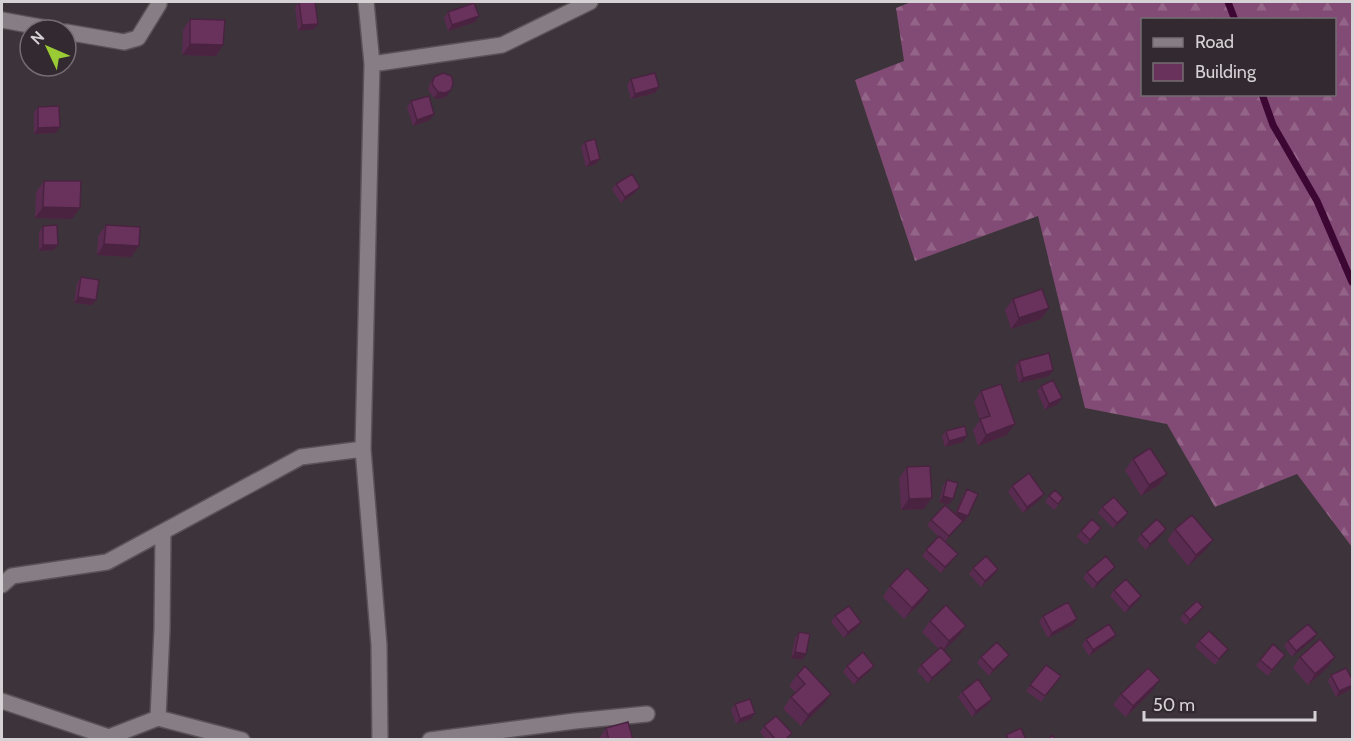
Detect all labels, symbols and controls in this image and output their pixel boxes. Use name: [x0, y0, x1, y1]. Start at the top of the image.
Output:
north arrow: [18, 18, 78, 78]
legend: [1141, 18, 1336, 96]
text: N: [27, 27, 48, 49]
text: Road: [1195, 31, 1234, 53]
text: Building: [1195, 61, 1257, 83]
scale bar: [1144, 684, 1315, 722]
text: 50 m: [1153, 694, 1195, 716]

